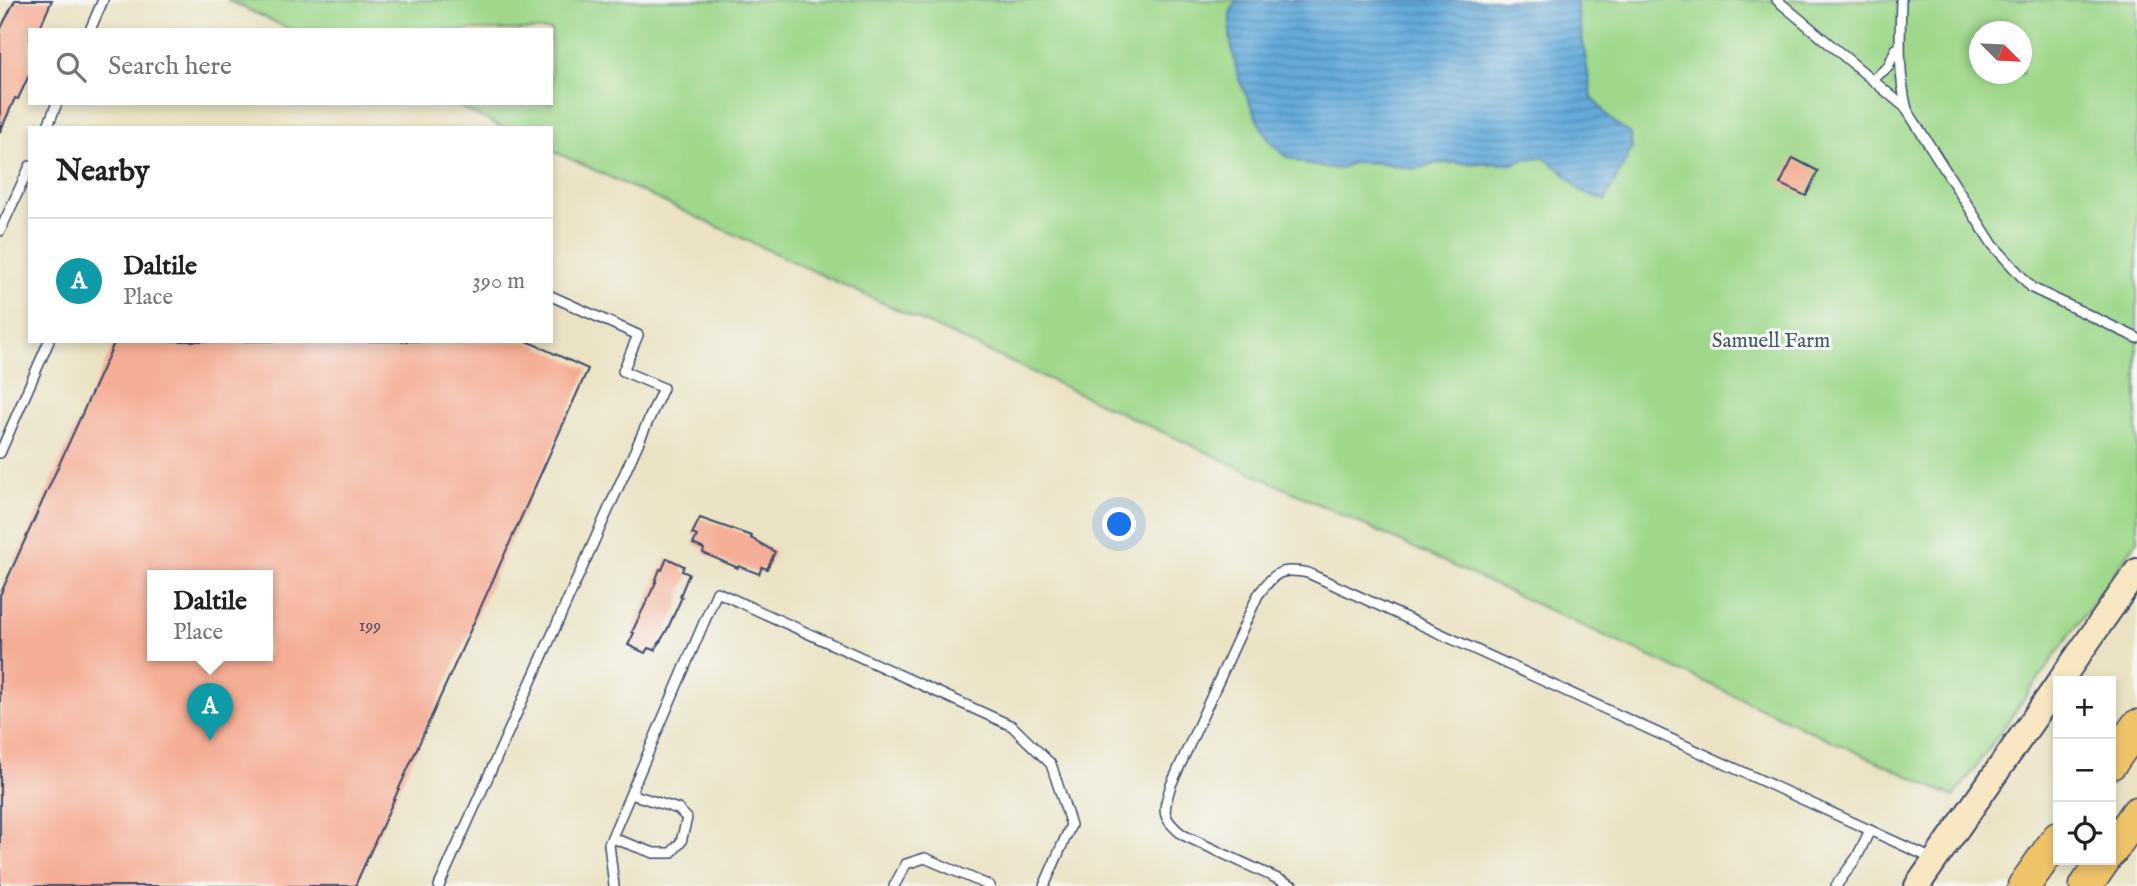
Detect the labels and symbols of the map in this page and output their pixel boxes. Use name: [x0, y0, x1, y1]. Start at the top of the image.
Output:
north arrow: [1969, 21, 2032, 84]
park label: Samuell Farm: [1712, 328, 1830, 355]
your location: [1102, 507, 1136, 541]
house number: 199: [359, 615, 381, 638]
pin: A: [187, 683, 233, 741]

